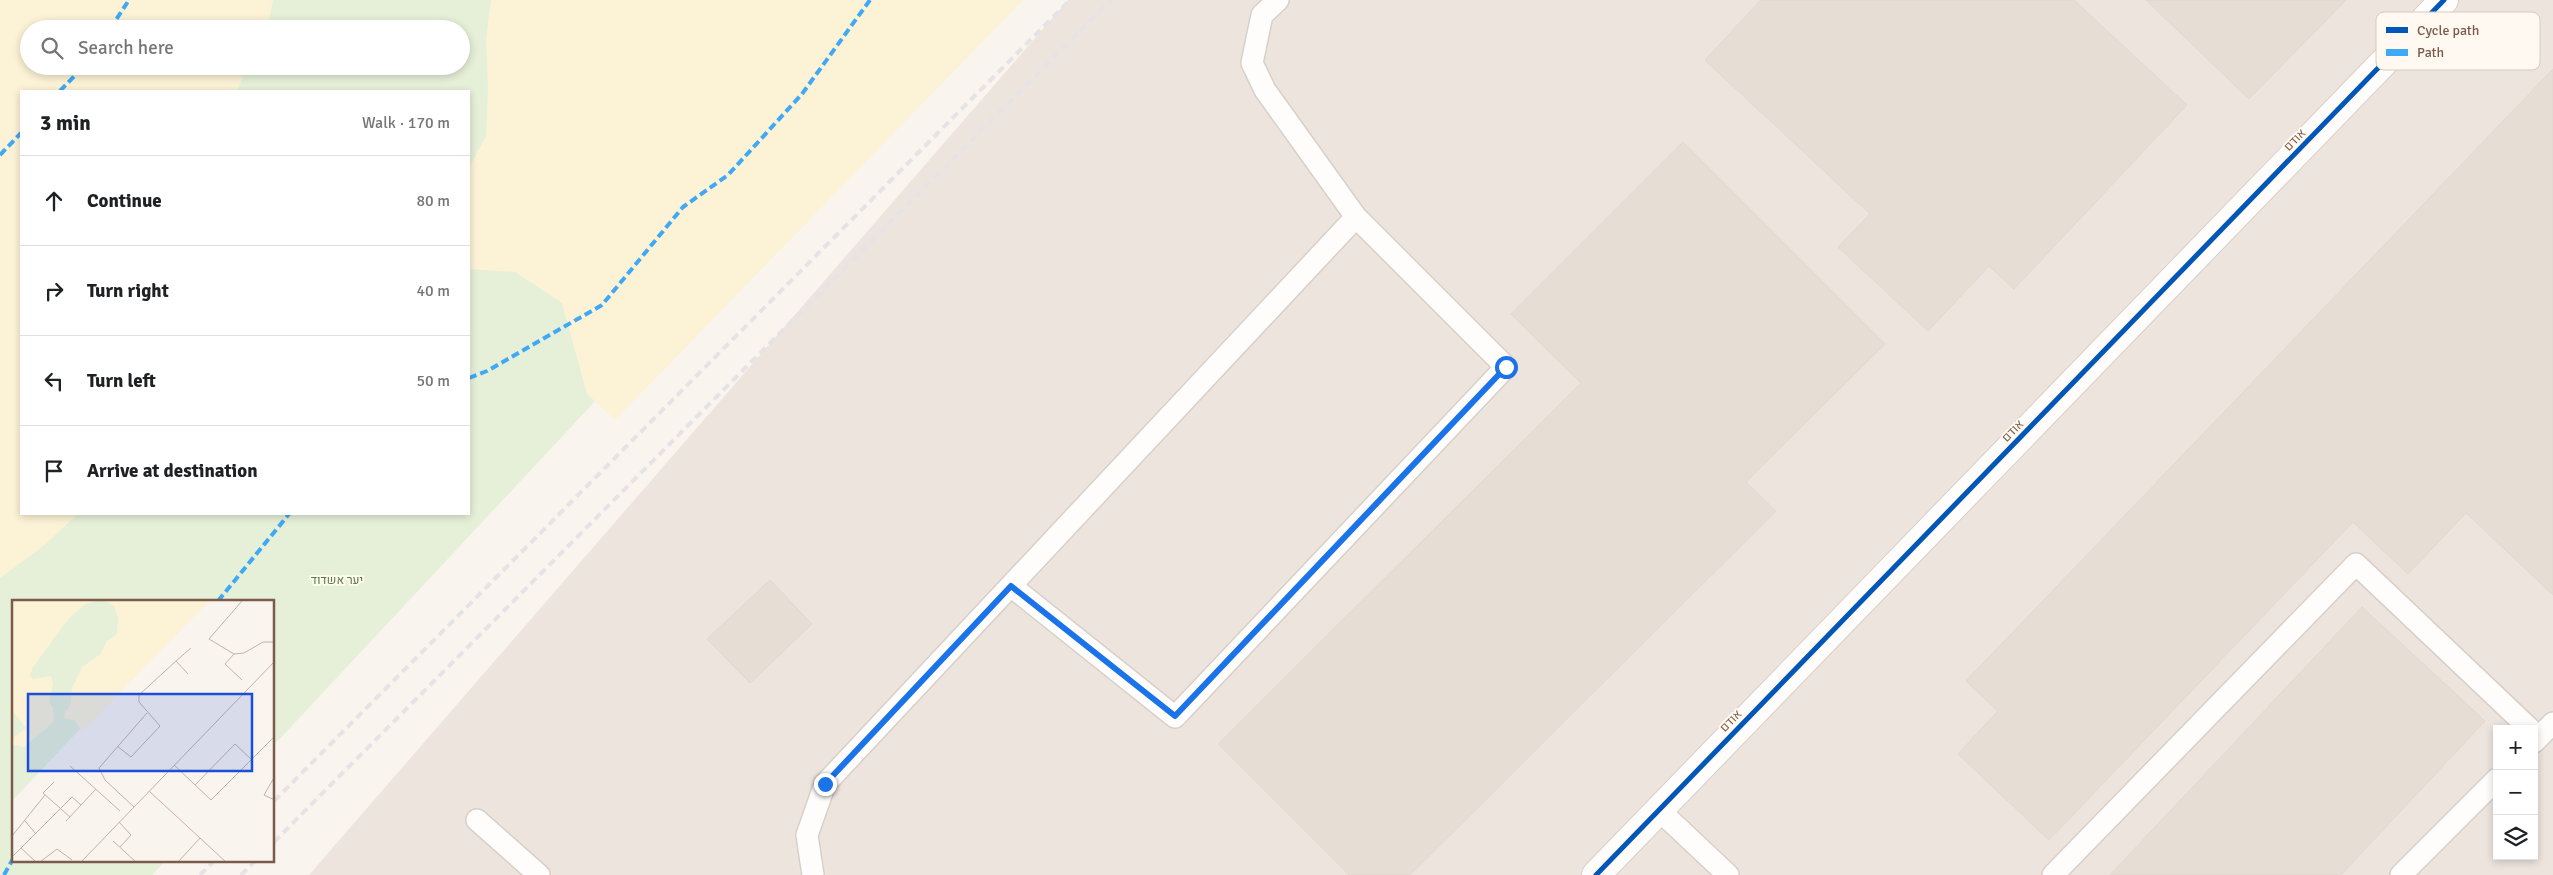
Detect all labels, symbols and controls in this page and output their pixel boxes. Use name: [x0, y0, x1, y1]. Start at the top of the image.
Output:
legend: [2376, 12, 2540, 70]
search box: [20, 20, 470, 75]
text: Cycle path: [2417, 22, 2479, 39]
icon: search: [38, 34, 66, 62]
text: Search here: [78, 36, 174, 60]
text: Path: [2417, 44, 2444, 61]
text: 3 min: [40, 110, 91, 136]
text: Walk · 170 m: [362, 113, 450, 133]
street label: אודם: [2281, 126, 2309, 154]
icon: ahead: [40, 187, 68, 215]
text: Continue: [87, 189, 162, 213]
text: 80 m: [416, 191, 450, 211]
icon: right: [40, 277, 68, 305]
text: Turn right: [87, 279, 169, 303]
text: 40 m: [416, 281, 450, 301]
route start: [1495, 356, 1518, 379]
icon: left: [40, 367, 68, 395]
text: Turn left: [87, 369, 156, 393]
text: 50 m: [416, 371, 450, 391]
street label: אודם: [1999, 417, 2027, 445]
icon: arrive: [40, 457, 68, 485]
text: Arrive at destination: [87, 459, 258, 483]
park label: יער אשדוד: [311, 573, 363, 588]
inset map: [12, 600, 275, 862]
street label: אודם: [1717, 707, 1745, 735]
map controls: [2493, 725, 2538, 860]
button: +: [2493, 725, 2538, 770]
button: −: [2493, 770, 2538, 815]
route end: [814, 773, 837, 796]
button: layers: [2493, 815, 2538, 860]

